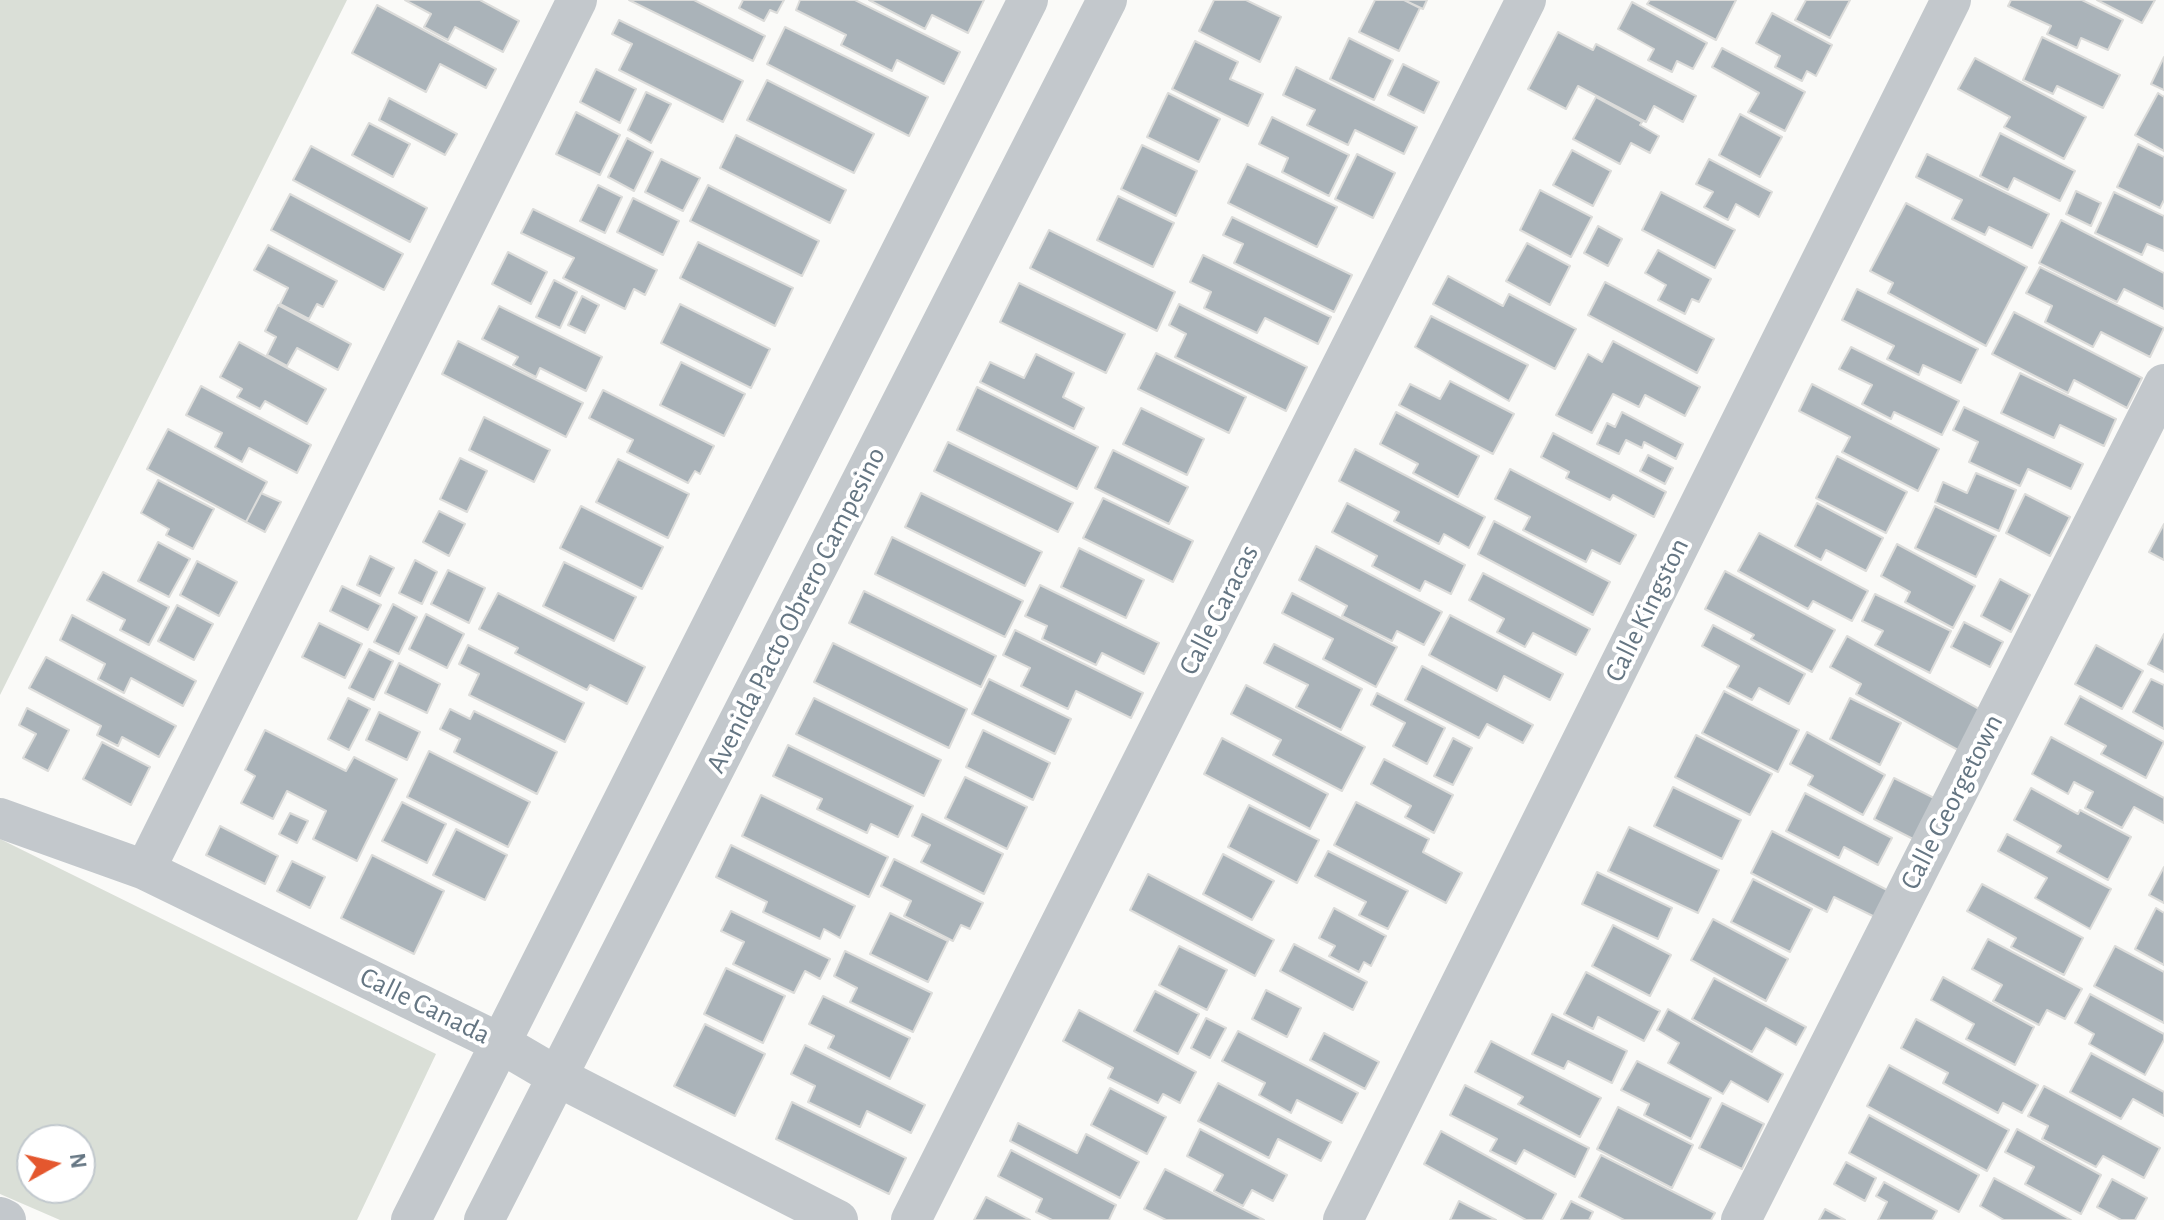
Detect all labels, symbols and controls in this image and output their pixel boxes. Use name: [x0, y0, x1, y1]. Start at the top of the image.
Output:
street label: Avenida Pacto Obrero Campesino: [699, 442, 893, 778]
street label: Calle Kingston: [1598, 533, 1696, 687]
street label: Calle Caracas: [1172, 539, 1266, 681]
street label: Calle Georgetown: [1893, 709, 2011, 895]
street label: Calle Canada: [354, 960, 496, 1052]
north arrow: [16, 1124, 96, 1204]
text: N: [66, 1152, 90, 1170]

